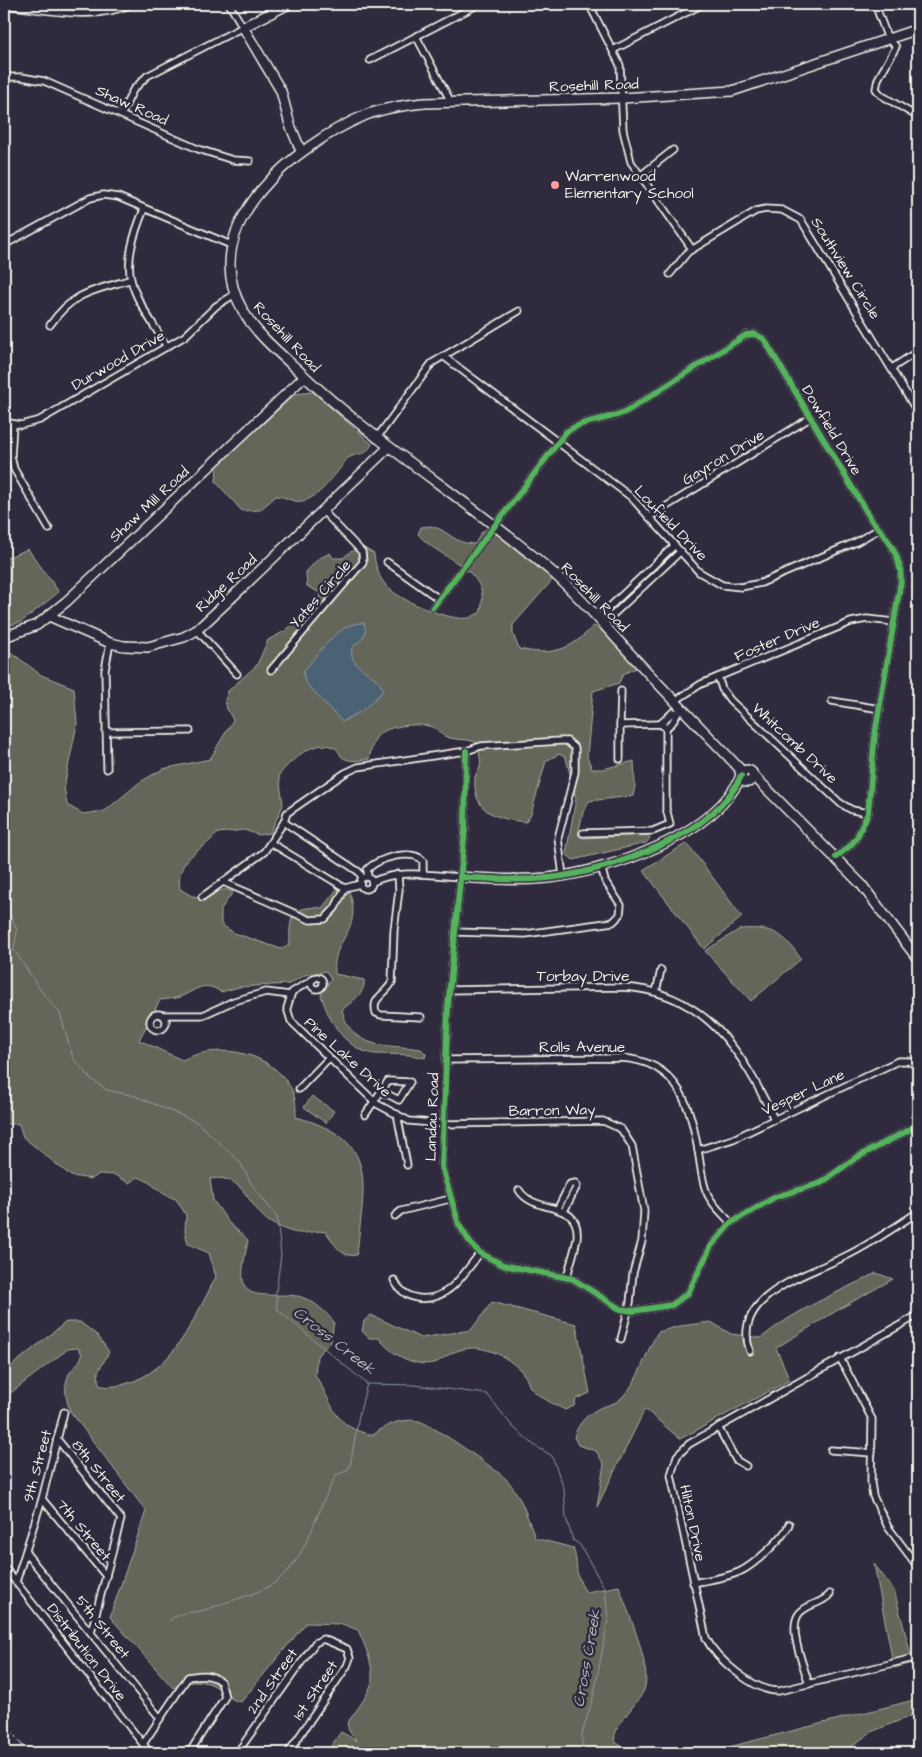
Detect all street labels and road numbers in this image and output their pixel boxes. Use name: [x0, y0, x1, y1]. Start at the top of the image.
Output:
street label: Rosehill Road: [549, 73, 639, 98]
street label: Shaw Road: [92, 80, 172, 131]
street label: Southview Circle: [806, 213, 885, 323]
street label: Rosehill Road: [248, 297, 325, 378]
street label: Durwood Drive: [68, 325, 169, 396]
street label: Dowfield Drive: [796, 381, 867, 479]
street label: Gayron Drive: [678, 425, 769, 491]
street label: Shaw Mill Road: [105, 461, 194, 547]
street label: Loufield Drive: [629, 481, 712, 566]
street label: Ridge Road: [191, 549, 263, 618]
street label: Yates Circle: [285, 556, 356, 633]
street label: Rosehill Road: [556, 558, 634, 637]
street label: Foster Drive: [731, 612, 823, 667]
street label: Whitcomb Drive: [747, 698, 842, 789]
street label: Torbay Drive: [537, 966, 629, 988]
street label: Pine Lake Drive: [299, 1012, 396, 1102]
street label: Rolls Avenue: [539, 1037, 625, 1058]
street label: Vesper Lane: [758, 1064, 848, 1121]
street label: Landau Road: [420, 1072, 445, 1162]
street label: Barron Way: [508, 1099, 596, 1123]
street label: 9th Street: [18, 1428, 57, 1505]
street label: 8th Street: [67, 1435, 131, 1507]
street label: Hilton Drive: [674, 1483, 711, 1563]
street label: 7th Street: [51, 1495, 116, 1566]
street label: 5th Street: [70, 1591, 135, 1664]
street label: Distribution Drive: [42, 1599, 131, 1706]
street label: 2nd Street: [242, 1644, 303, 1718]
street label: 1st Street: [288, 1656, 343, 1724]

